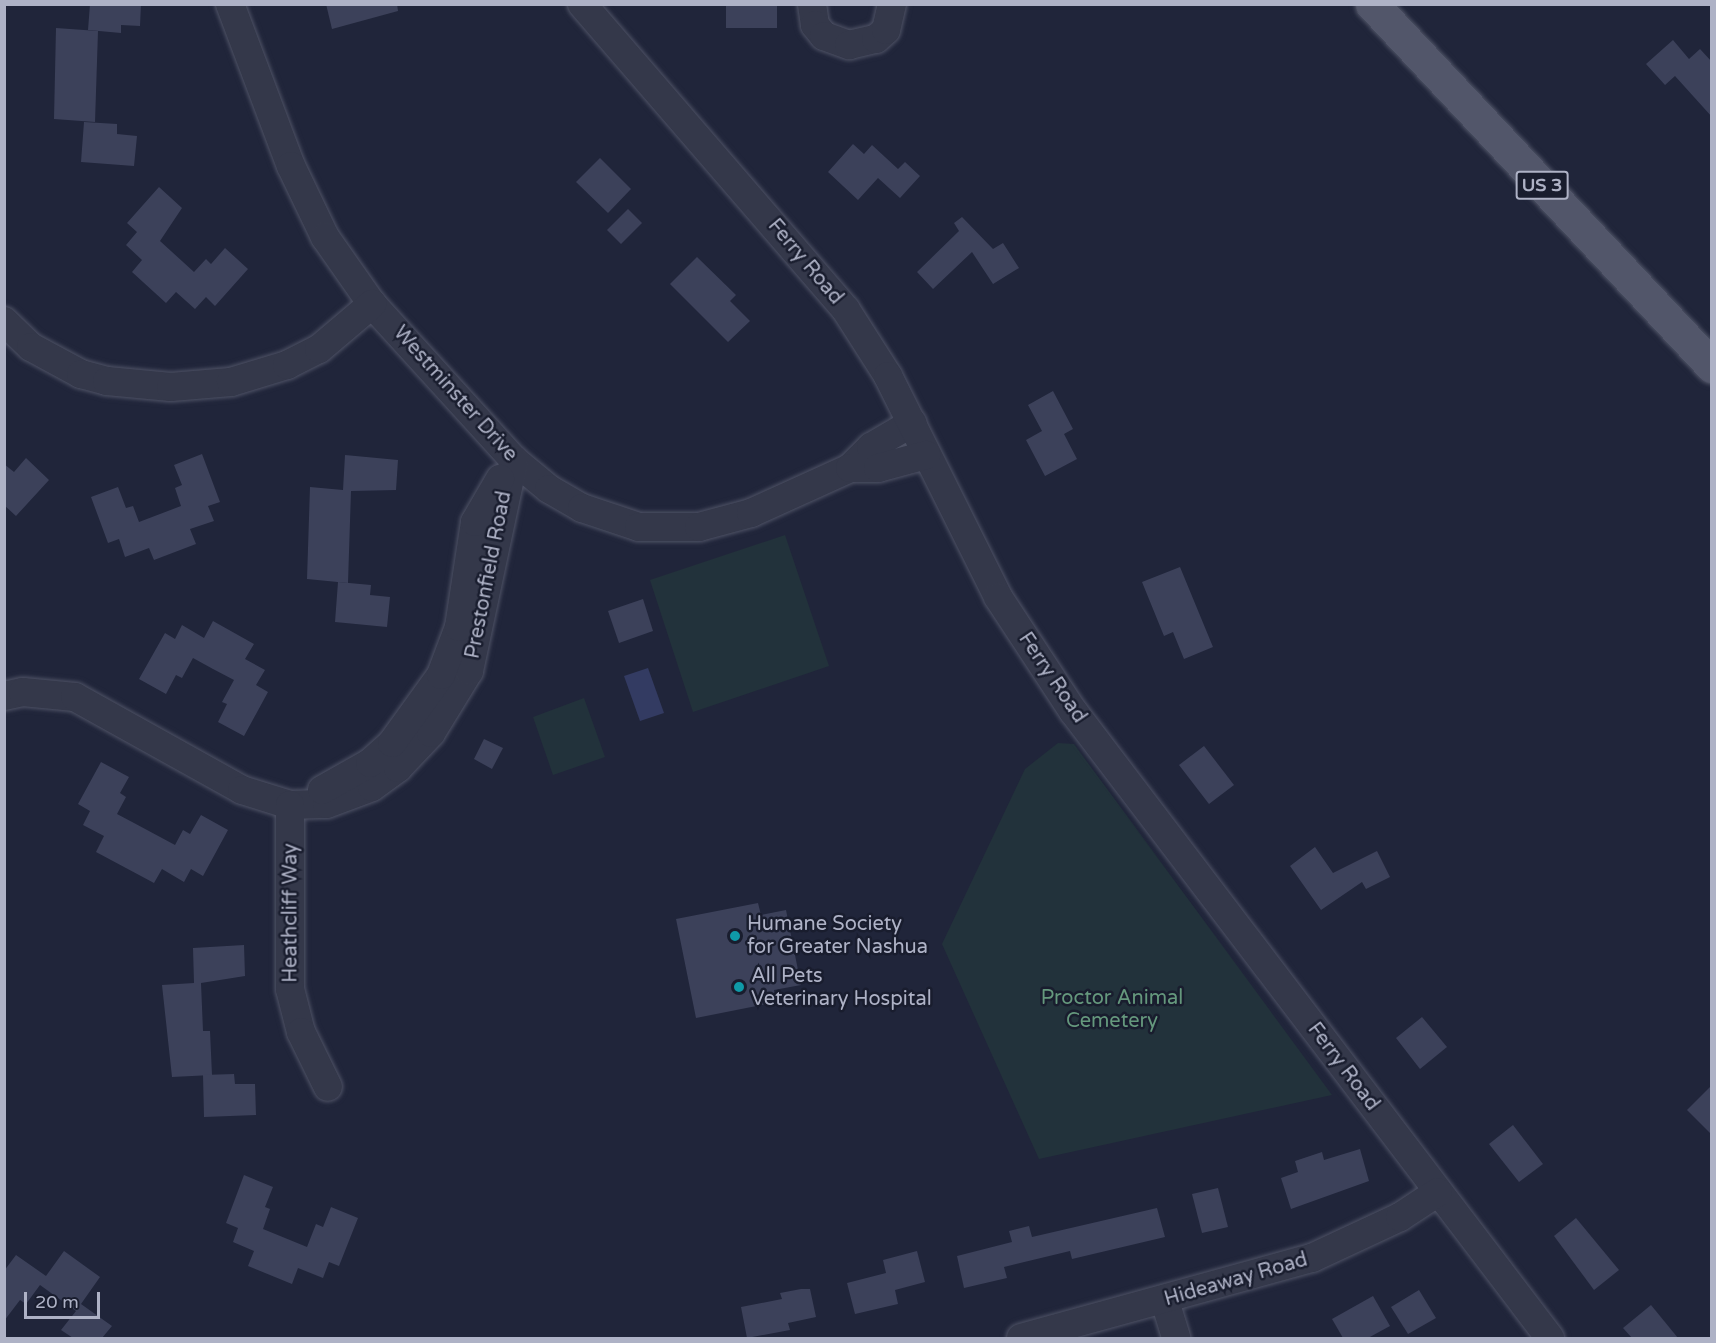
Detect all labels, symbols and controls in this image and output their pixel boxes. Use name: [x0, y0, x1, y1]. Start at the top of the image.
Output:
road number: US 3: [1515, 170, 1569, 200]
street label: Ferry Road: [762, 214, 848, 310]
street label: Westminster Drive: [388, 321, 522, 467]
street label: Prestonfield Road: [461, 489, 517, 661]
street label: Ferry Road: [1013, 628, 1091, 728]
street label: Heathcliff Way: [279, 843, 303, 983]
place label: Humane Society for Greater Nashua: [747, 912, 928, 959]
marker: Humane Society for Greater Nashua: [728, 929, 742, 943]
place label: All Pets Veterinary Hospital: [751, 964, 932, 1011]
marker: All Pets Veterinary Hospital: [732, 980, 746, 994]
park label: Proctor Animal Cemetery: [1041, 987, 1183, 1034]
street label: Ferry Road: [1302, 1018, 1384, 1116]
street label: Hideaway Road: [1162, 1248, 1310, 1312]
scale bar: [27, 1280, 104, 1318]
text: 20 m: [35, 1291, 79, 1313]

